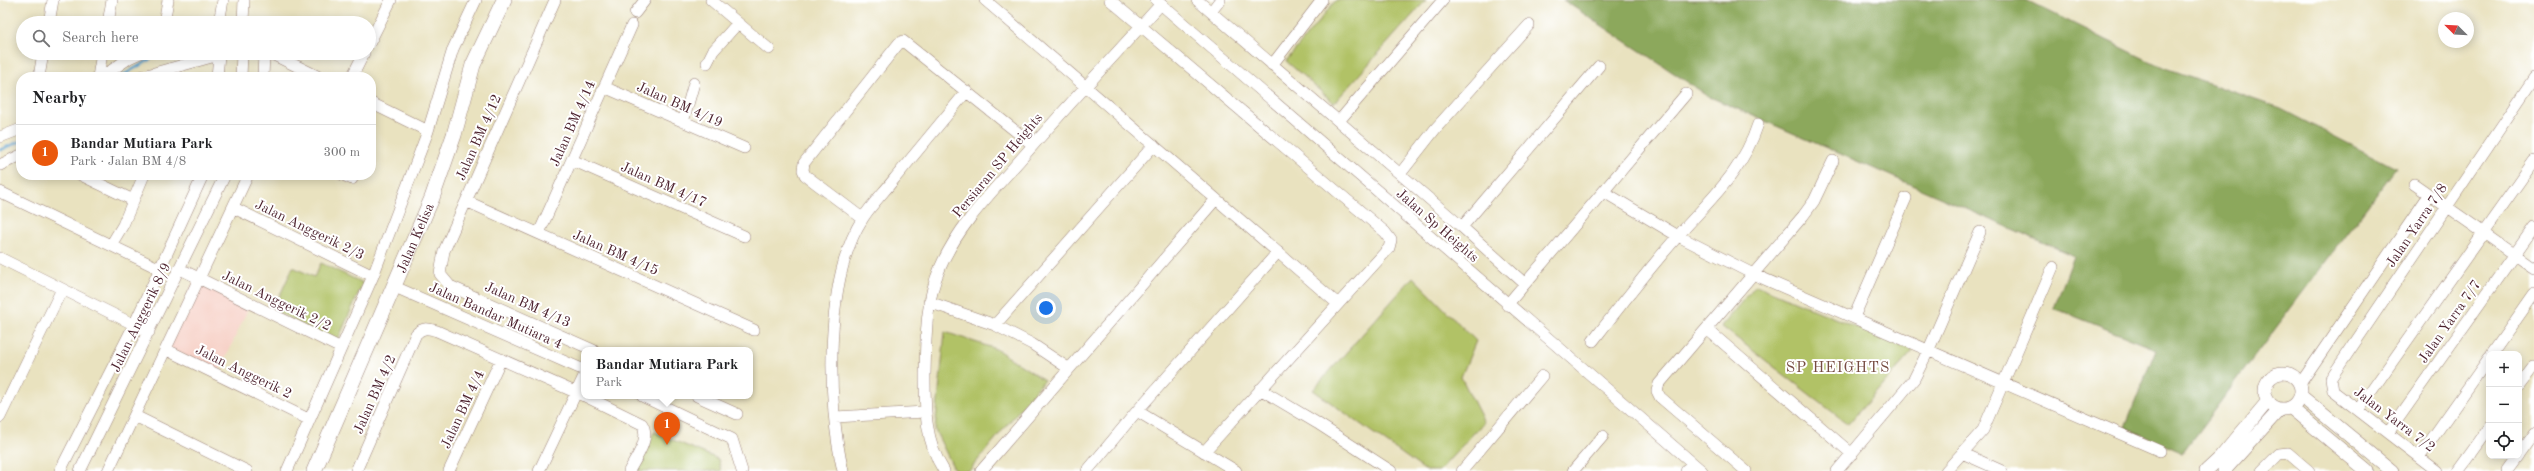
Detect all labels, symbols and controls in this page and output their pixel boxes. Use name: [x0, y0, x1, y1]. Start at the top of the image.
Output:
north arrow: [2438, 12, 2474, 48]
search box: [16, 16, 376, 60]
icon: search: [30, 27, 52, 49]
text: Search here: [62, 31, 139, 46]
street label: Jalan BM 4/14: [548, 78, 598, 169]
street label: Jalan BM 4/19: [634, 80, 725, 130]
text: Nearby: [32, 90, 87, 107]
street label: Jalan BM 4/12: [454, 92, 504, 183]
street label: Persiaran SP Heights: [950, 111, 1045, 220]
text: Bandar Mutiara Park: [70, 137, 213, 152]
text: 1: [41, 146, 49, 159]
text: 300 m: [323, 146, 360, 159]
text: Park · Jalan BM 4/8: [70, 155, 186, 168]
street label: Jalan BM 4/17: [618, 160, 709, 210]
street label: Jalan Yarra 7/8: [2384, 181, 2450, 270]
street label: Jalan Sp Heights: [1394, 186, 1481, 265]
street label: Jalan Anggerik 2/3: [253, 197, 366, 262]
street label: Jalan Kelisa: [395, 201, 437, 275]
street label: Jalan BM 4/15: [570, 228, 661, 278]
street label: Jalan Anggerik 8/9: [108, 261, 173, 374]
street label: Jalan Anggerik 2/2: [220, 268, 333, 333]
street label: Jalan Yarra 7/7: [2416, 278, 2484, 366]
street label: Jalan Bandar Mutiara 4: [427, 280, 564, 352]
street label: Jalan BM 4/13: [482, 280, 573, 330]
your location: [1036, 298, 1056, 318]
street label: Jalan Anggerik 2: [193, 343, 294, 401]
popup: [581, 347, 753, 399]
map controls: [2486, 351, 2522, 459]
button: +: [2486, 351, 2522, 387]
street label: Jalan BM 4/2: [351, 353, 398, 436]
text: Bandar Mutiara Park: [596, 358, 738, 373]
district label: SP HEIGHTS: [1786, 361, 1890, 376]
street label: Jalan BM 4/4: [439, 368, 487, 451]
text: Park: [596, 376, 622, 389]
street label: Jalan Yarra 7/2: [2351, 385, 2438, 455]
button: −: [2486, 387, 2522, 423]
pin: 1: [654, 412, 680, 445]
button: locate: [2486, 423, 2522, 459]

